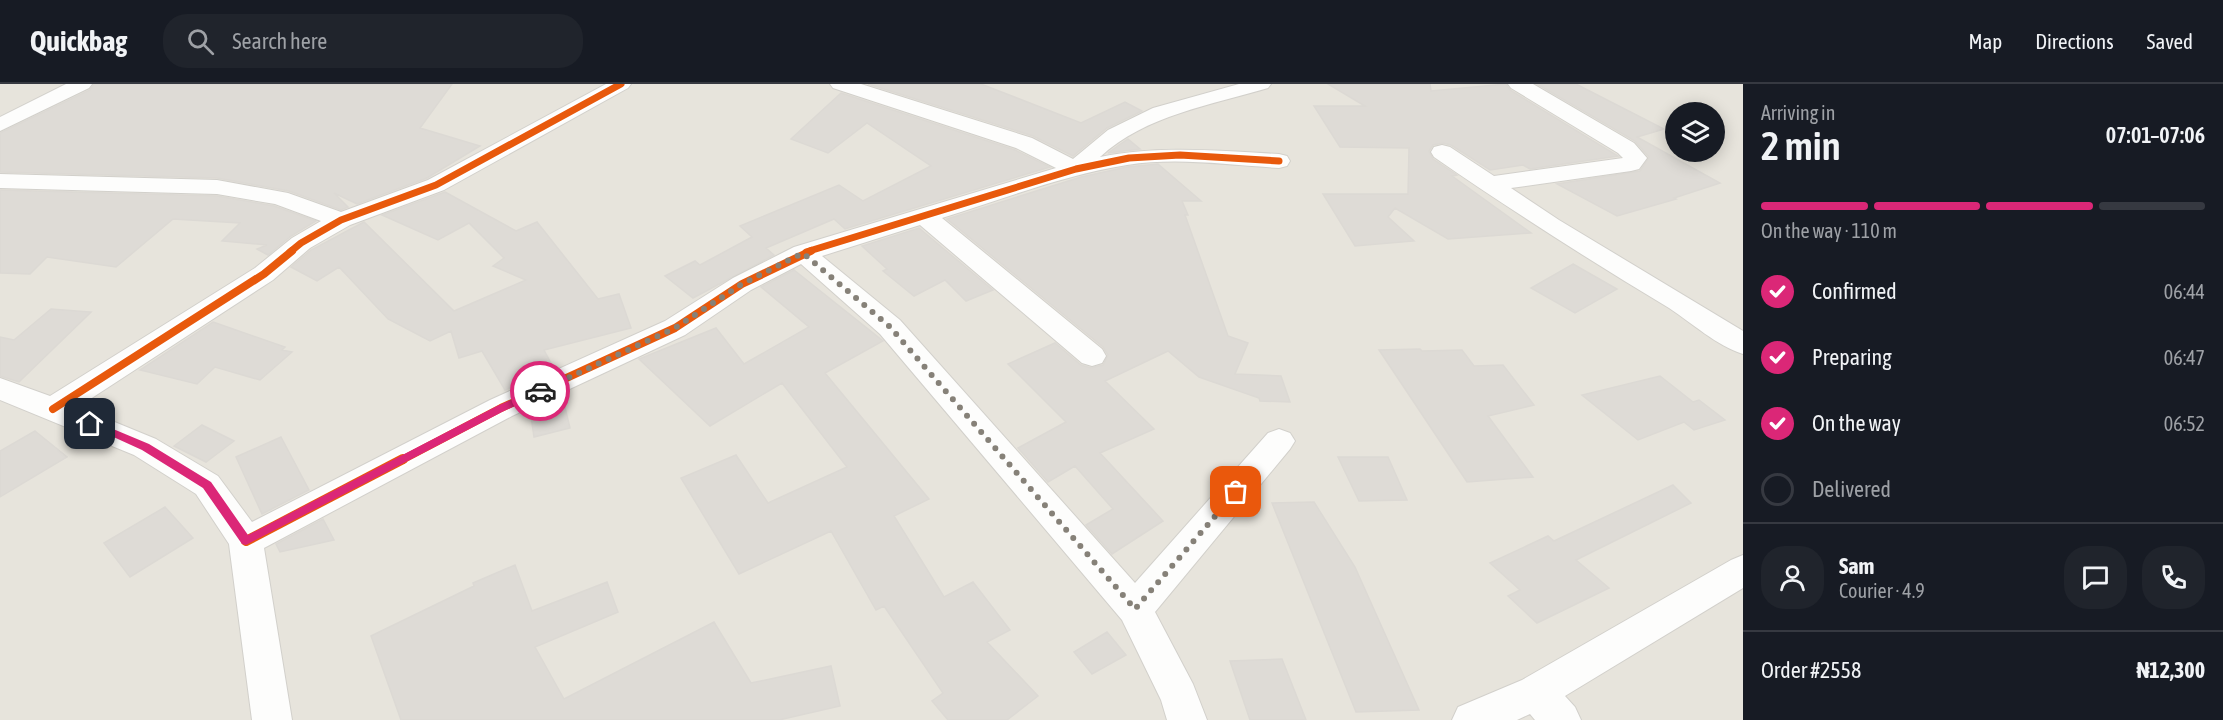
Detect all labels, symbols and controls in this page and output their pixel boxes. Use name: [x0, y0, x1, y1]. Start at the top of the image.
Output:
search box: [163, 14, 583, 68]
text: Quickbag: [30, 25, 127, 57]
icon: search: [184, 25, 217, 58]
text: Search here: [232, 28, 327, 54]
text: Map: [1968, 29, 2002, 53]
text: Directions: [2035, 29, 2114, 53]
text: Saved: [2147, 29, 2193, 53]
text: Arriving in: [1761, 101, 1835, 124]
map controls: [1665, 102, 1725, 162]
button: layers: [1665, 102, 1725, 162]
text: 07:01–07:06: [2106, 122, 2205, 148]
text: 2 min: [1761, 124, 1841, 168]
text: On the way · 110 m: [1761, 219, 1897, 242]
icon: check: [1761, 275, 1794, 308]
text: Confirmed: [1812, 278, 1897, 304]
text: 06:44: [2164, 280, 2205, 303]
icon: check: [1761, 341, 1794, 374]
text: Preparing: [1812, 344, 1892, 370]
text: 06:47: [2164, 346, 2205, 369]
courier: [510, 361, 570, 421]
icon: car: [524, 375, 557, 408]
pin: [64, 398, 115, 449]
icon: home: [73, 407, 106, 440]
icon: check: [1761, 407, 1794, 440]
text: On the way: [1812, 410, 1901, 436]
text: 06:52: [2164, 412, 2205, 435]
pin: [1210, 466, 1261, 517]
icon: bag: [1219, 475, 1252, 508]
text: Delivered: [1812, 476, 1891, 502]
button: person: [1761, 546, 1824, 609]
button: chat: [2064, 546, 2127, 609]
button: phone: [2142, 546, 2205, 609]
text: Sam: [1839, 553, 1874, 579]
text: Courier · 4.9: [1839, 579, 1925, 602]
text: Order #2558: [1761, 657, 1861, 683]
text: ₦12,300: [2136, 657, 2205, 683]

